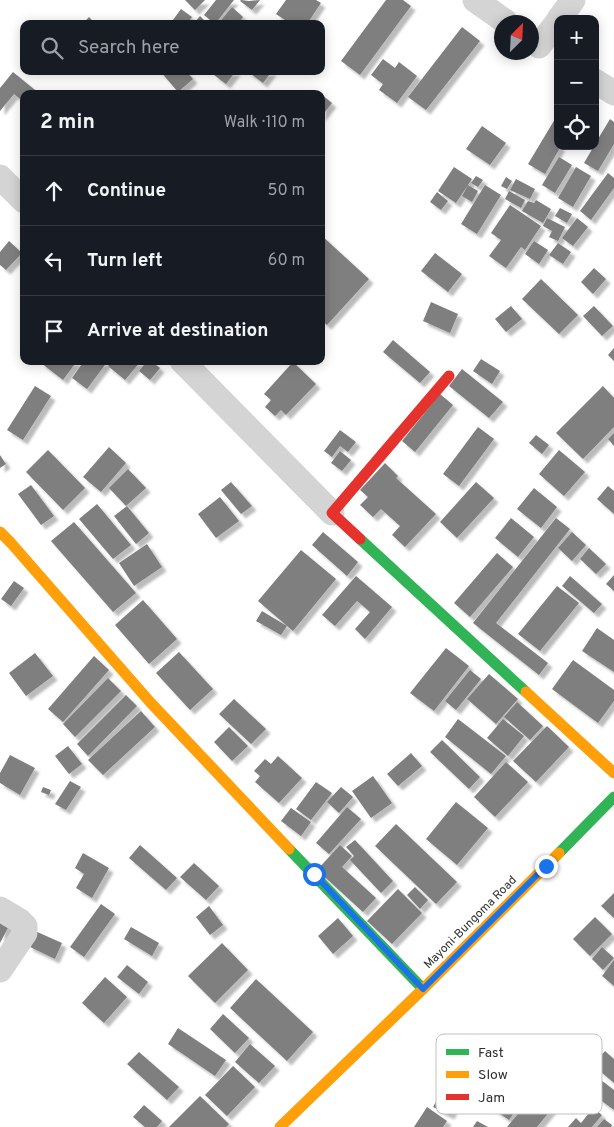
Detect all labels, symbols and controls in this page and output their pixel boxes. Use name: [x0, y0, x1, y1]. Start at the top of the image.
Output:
north arrow: [494, 15, 539, 60]
map controls: [554, 15, 599, 150]
button: +: [554, 15, 599, 60]
search box: [20, 20, 325, 75]
icon: search: [38, 34, 66, 62]
text: Search here: [78, 36, 180, 60]
button: −: [554, 60, 599, 105]
button: locate: [554, 105, 599, 150]
text: 2 min: [40, 109, 95, 136]
text: Walk · 110 m: [224, 113, 305, 133]
icon: ahead: [40, 177, 68, 205]
text: Continue: [87, 179, 166, 203]
text: 50 m: [268, 181, 305, 201]
icon: left: [40, 247, 68, 275]
text: Turn left: [87, 249, 163, 273]
text: 60 m: [268, 251, 305, 271]
icon: arrive: [40, 317, 68, 345]
text: Arrive at destination: [87, 319, 268, 343]
route end: [535, 855, 558, 878]
route start: [303, 863, 326, 886]
street label: Mayoni-Bungoma Road: [421, 873, 521, 973]
legend: [436, 1034, 602, 1114]
text: Fast: [478, 1045, 504, 1062]
text: Slow: [478, 1067, 508, 1084]
text: Jam: [478, 1090, 505, 1107]

